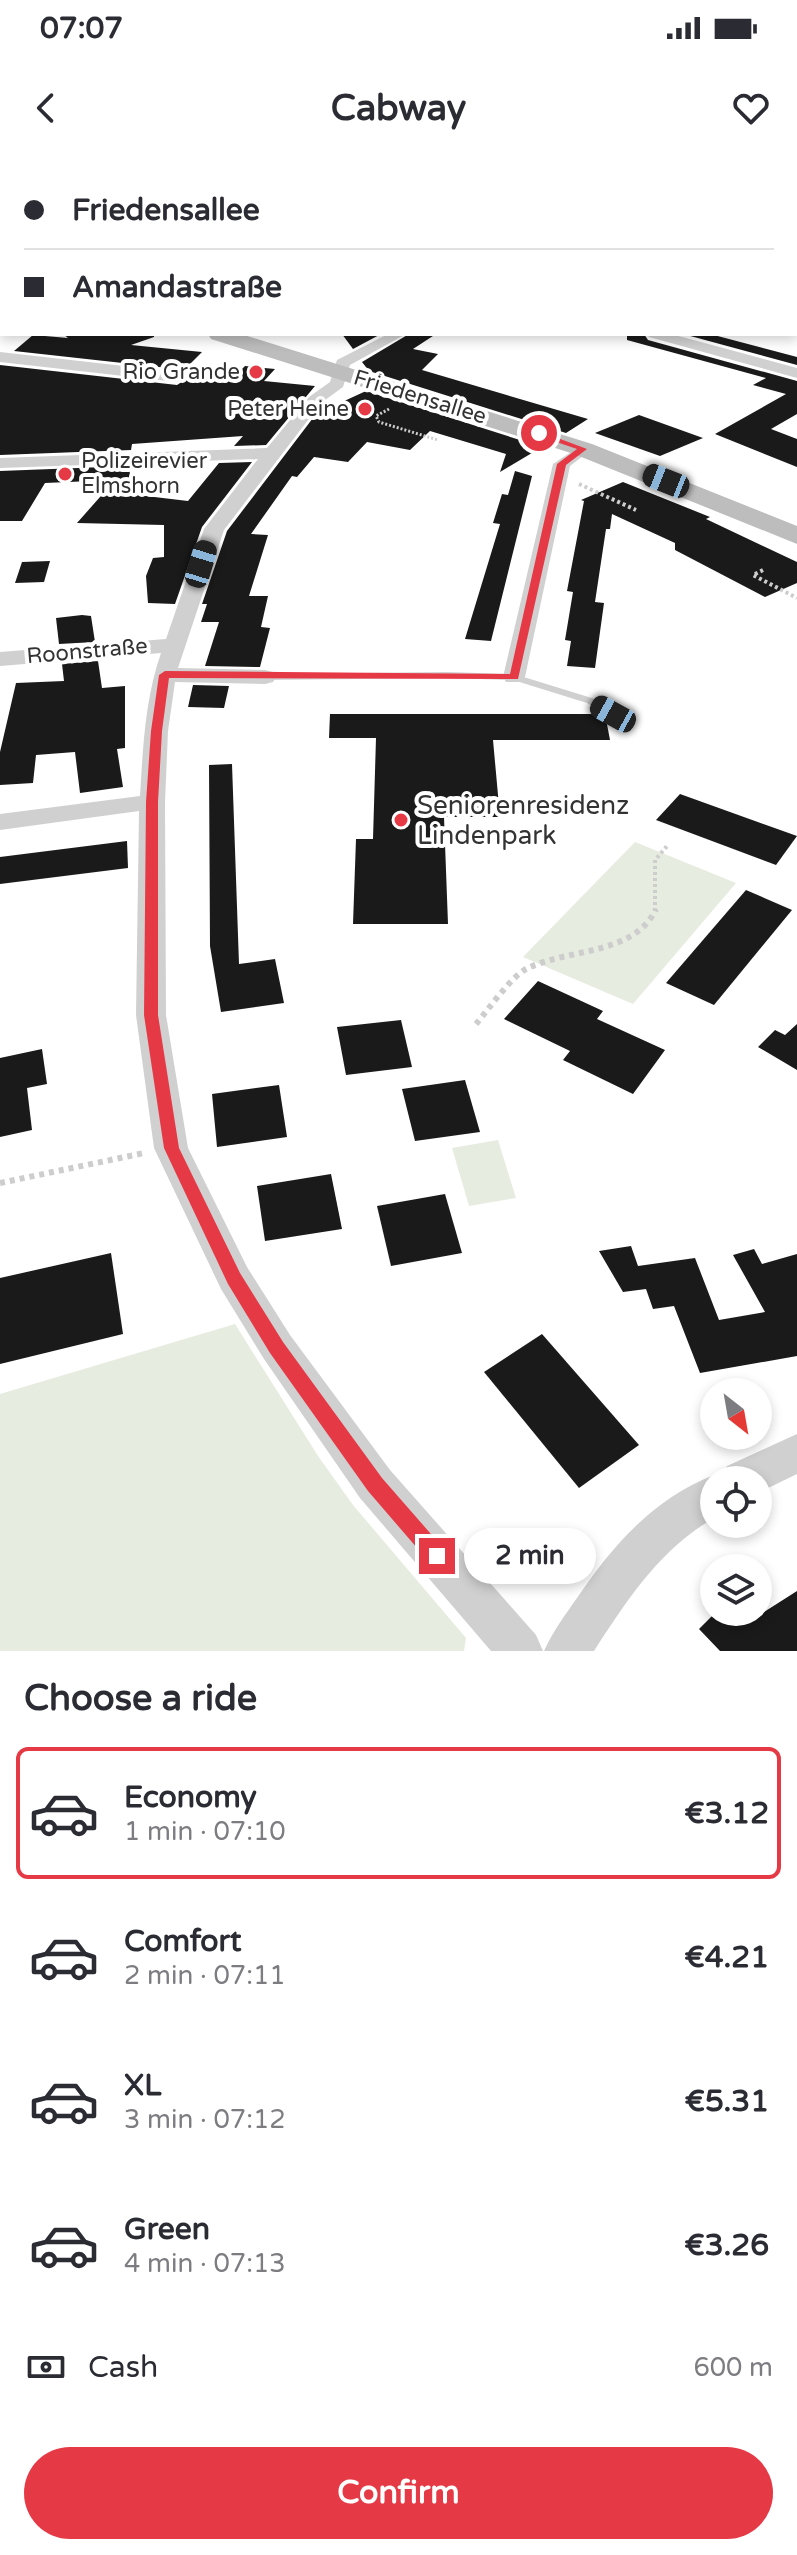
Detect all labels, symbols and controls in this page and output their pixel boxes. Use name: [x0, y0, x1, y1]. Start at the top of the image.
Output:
text: 07:07: [40, 10, 123, 47]
icon: back: [24, 86, 68, 130]
icon: heart: [729, 86, 773, 130]
text: Cabway: [331, 87, 466, 130]
text: Friedensallee: [72, 192, 260, 229]
text: Amandastraße: [72, 269, 282, 306]
place label: Rio Grande: [123, 359, 240, 385]
marker: Rio Grande: [247, 363, 265, 381]
street label: Friedensallee: [350, 364, 490, 430]
place label: Peter Heine: [227, 396, 349, 422]
marker: Peter Heine: [356, 400, 374, 418]
route start: [521, 415, 557, 451]
place label: Polizeirevier Elmshorn: [81, 448, 208, 499]
car: [639, 461, 693, 501]
marker: Polizeirevier Elmshorn: [56, 465, 74, 483]
car: [183, 538, 219, 590]
street label: Roonstraße: [25, 633, 149, 669]
car: [586, 692, 640, 736]
place label: Seniorenresidenz Lindenpark: [417, 790, 629, 851]
marker: Seniorenresidenz Lindenpark: [392, 811, 410, 829]
north arrow: [700, 1378, 772, 1450]
map controls: [700, 1378, 772, 1626]
button: locate: [700, 1466, 772, 1538]
callout: 2 min: [465, 1528, 597, 1584]
route end: [419, 1538, 455, 1574]
text: 2 min: [495, 1540, 565, 1571]
button: layers: [700, 1554, 772, 1626]
text: Choose a ride: [24, 1677, 257, 1720]
icon: car: [28, 1777, 100, 1849]
text: Economy: [124, 1779, 257, 1816]
text: €3.12: [684, 1795, 769, 1832]
text: 1 min · 07:10: [124, 1816, 286, 1847]
icon: car: [28, 1921, 100, 1993]
text: Comfort: [124, 1923, 242, 1960]
text: €4.21: [684, 1939, 769, 1976]
text: 2 min · 07:11: [124, 1960, 286, 1991]
icon: car: [28, 2065, 100, 2137]
text: XL: [124, 2067, 161, 2104]
text: €5.31: [685, 2083, 769, 2120]
text: 3 min · 07:12: [124, 2104, 286, 2135]
icon: car: [28, 2209, 100, 2281]
text: Green: [124, 2211, 210, 2248]
text: €3.26: [684, 2227, 769, 2264]
text: 4 min · 07:13: [124, 2248, 286, 2279]
icon: cash: [24, 2345, 68, 2389]
text: Cash: [88, 2349, 158, 2386]
text: 600 m: [693, 2352, 773, 2383]
button: Confirm: [24, 2447, 773, 2539]

